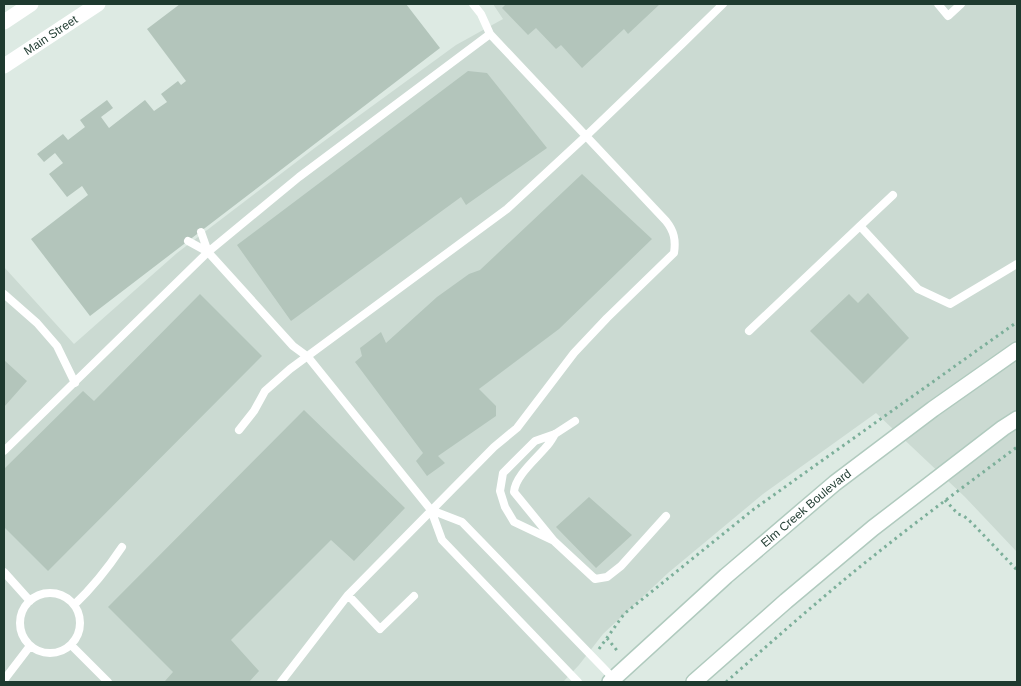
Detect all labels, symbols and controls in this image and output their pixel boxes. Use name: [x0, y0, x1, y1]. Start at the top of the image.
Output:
street label: Main Street: [21, 12, 81, 58]
street label: Elm Creek Boulevard: [758, 466, 854, 550]

